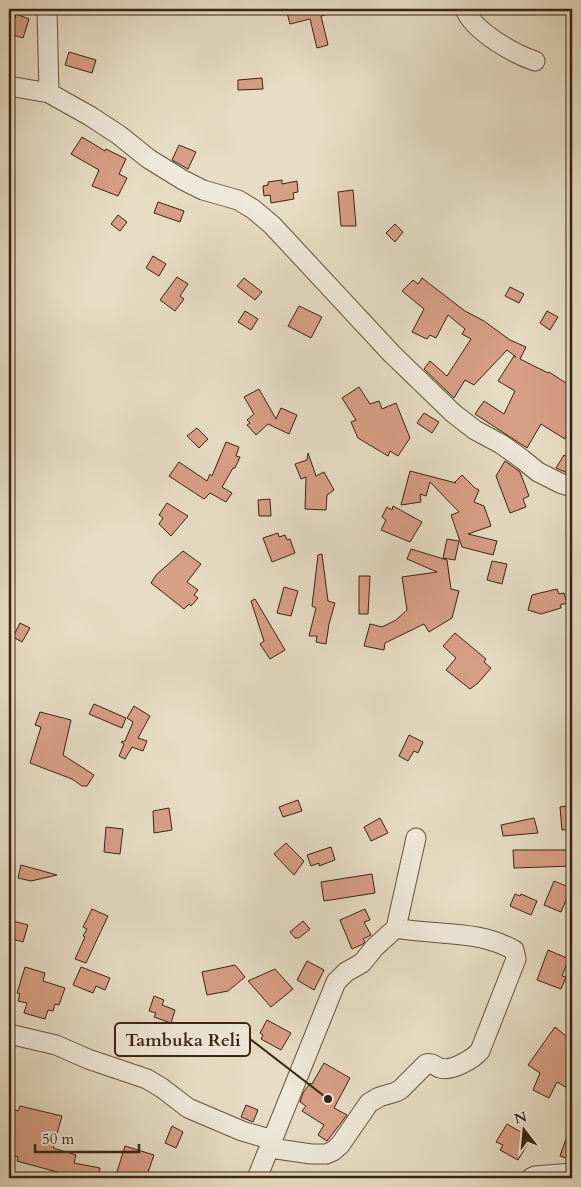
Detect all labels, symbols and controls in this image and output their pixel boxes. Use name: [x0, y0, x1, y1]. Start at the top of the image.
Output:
callout: Tambuka Reli: [115, 1023, 250, 1056]
text: Tambuka Reli: [125, 1028, 241, 1053]
north arrow: [498, 1104, 548, 1154]
text: N: [512, 1107, 529, 1129]
scale bar: [35, 1122, 139, 1154]
text: 50 m: [42, 1129, 74, 1149]

